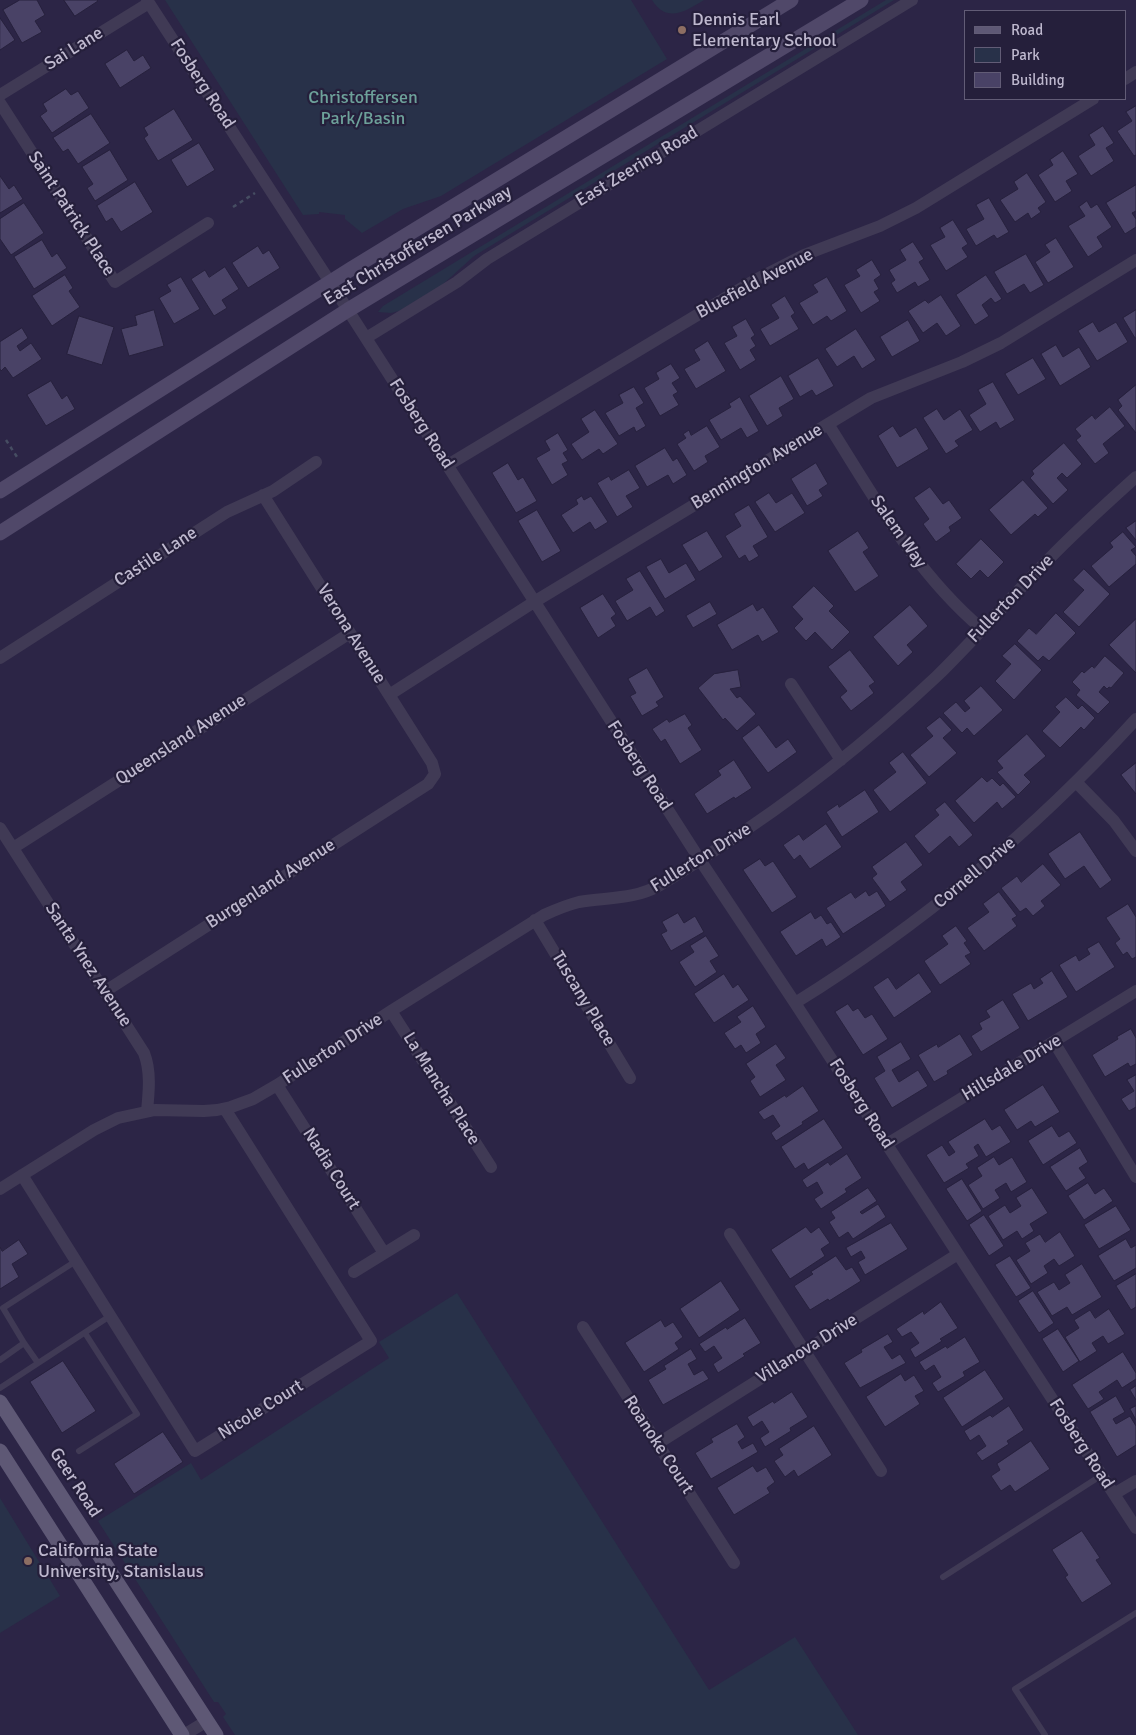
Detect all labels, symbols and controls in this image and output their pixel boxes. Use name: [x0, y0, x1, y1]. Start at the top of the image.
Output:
place label: Dennis Earl Elementary School: [692, 9, 837, 52]
legend: [964, 10, 1126, 100]
text: Road: [1011, 21, 1043, 39]
street label: Sai Lane: [41, 23, 107, 75]
marker: Dennis Earl Elementary School: [676, 24, 688, 36]
street label: Fosberg Road: [165, 35, 239, 133]
text: Park: [1011, 46, 1040, 64]
text: Building: [1011, 71, 1065, 89]
park label: Christoffersen Park/Basin: [308, 87, 418, 130]
street label: East Zeering Road: [572, 122, 702, 212]
street label: Saint Patrick Place: [23, 148, 119, 280]
street label: East Christoffersen Parkway: [320, 181, 516, 311]
street label: Bluefield Avenue: [693, 244, 817, 324]
street label: Fosberg Road: [384, 375, 458, 473]
street label: Bennington Avenue: [687, 419, 827, 515]
street label: Salem Way: [865, 492, 931, 572]
street label: Castile Lane: [111, 522, 201, 592]
street label: Fullerton Drive: [963, 550, 1059, 648]
street label: Verona Avenue: [312, 580, 390, 688]
street label: Queensland Avenue: [112, 690, 250, 790]
street label: Fosberg Road: [602, 717, 676, 815]
street label: Fullerton Drive: [647, 819, 755, 897]
street label: Cornell Drive: [930, 833, 1020, 913]
street label: Burgenland Avenue: [202, 834, 340, 934]
street label: Santa Ynez Avenue: [40, 899, 136, 1031]
street label: Tuscany Place: [546, 948, 620, 1050]
street label: Fullerton Drive: [279, 1009, 387, 1089]
street label: La Mancha Place: [398, 1029, 484, 1149]
street label: Hillsdale Drive: [958, 1030, 1066, 1106]
street label: Fosberg Road: [824, 1055, 898, 1153]
street label: Nadia Court: [297, 1124, 365, 1214]
street label: Villanova Drive: [752, 1309, 862, 1389]
street label: Nicole Court: [215, 1375, 307, 1445]
street label: Roanoke Court: [618, 1392, 698, 1498]
street label: Fosberg Road: [1044, 1395, 1118, 1493]
street label: Geer Road: [45, 1444, 105, 1522]
place label: California State University, Stanislaus: [38, 1540, 204, 1582]
marker: California State University, Stanislaus: [22, 1555, 34, 1567]

